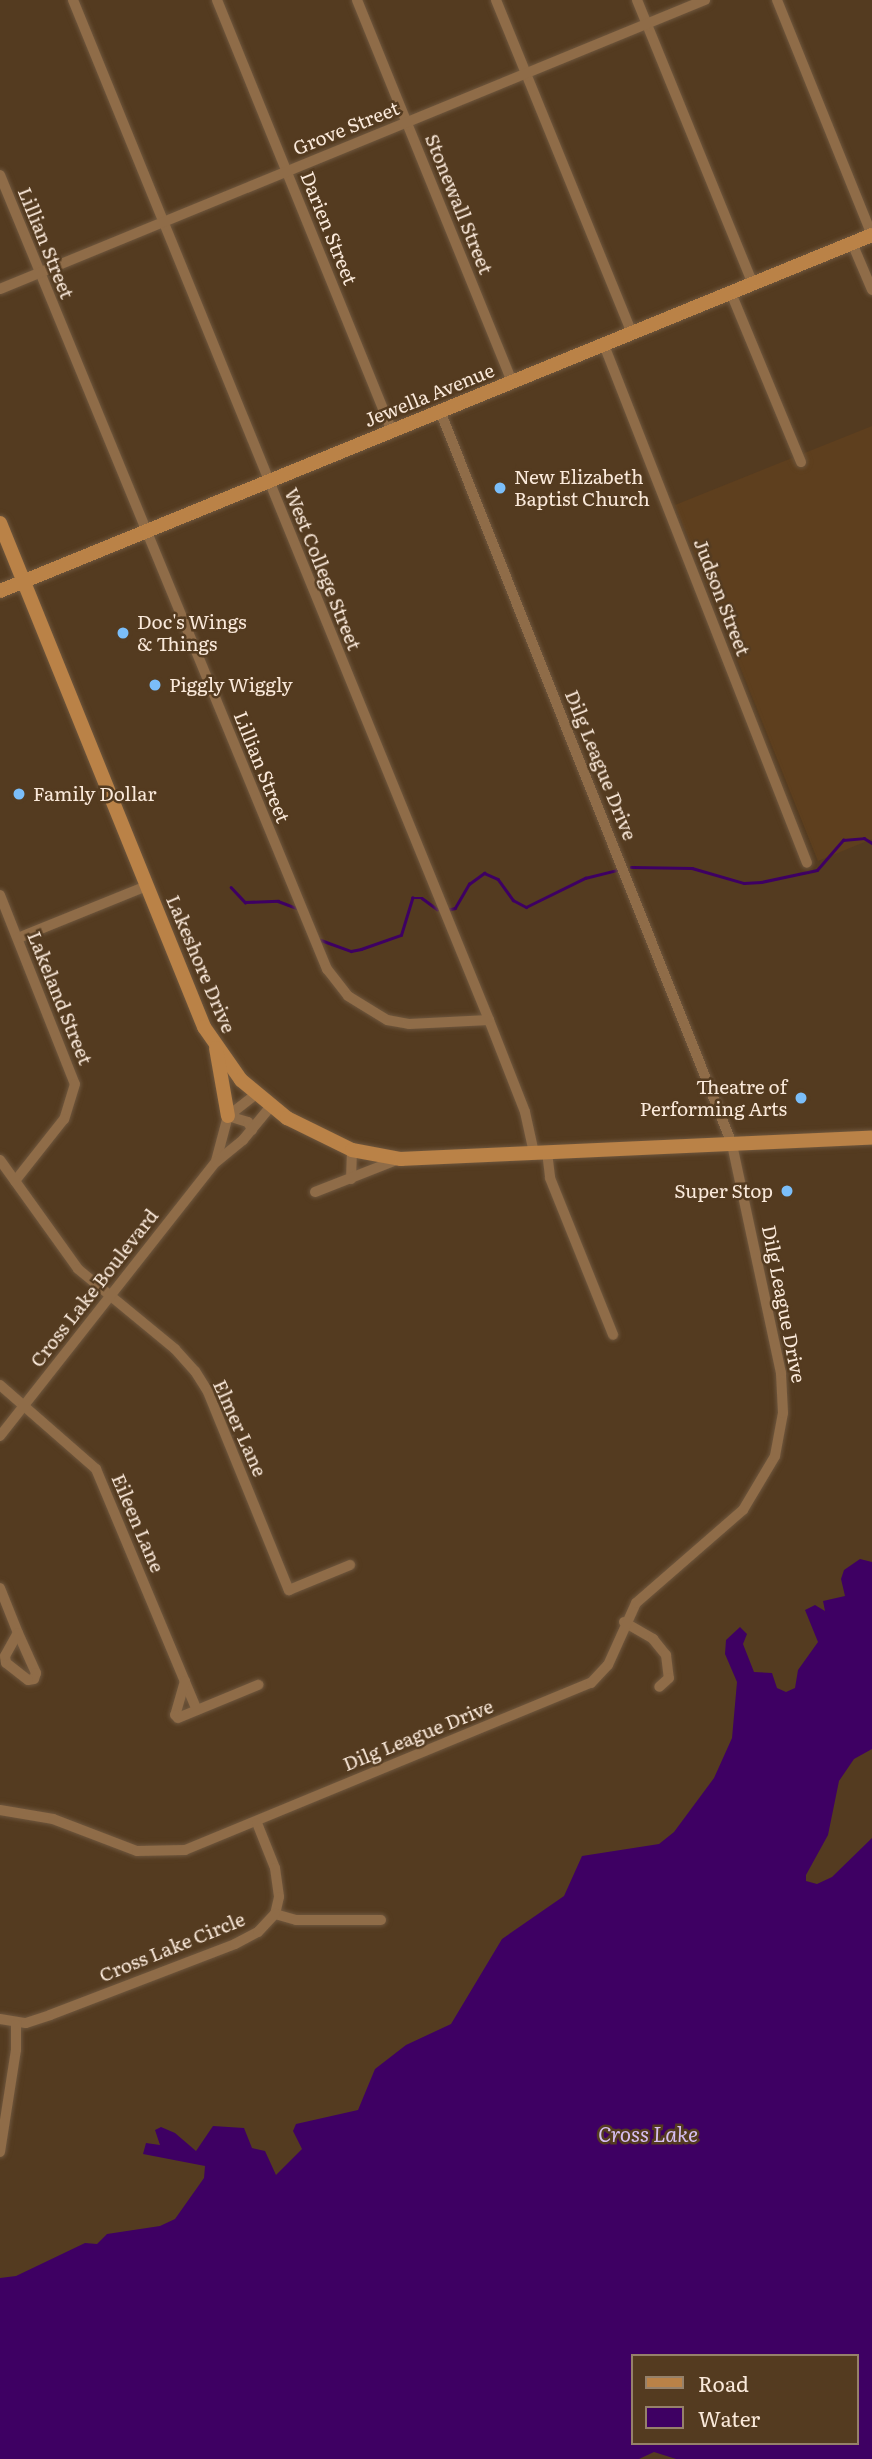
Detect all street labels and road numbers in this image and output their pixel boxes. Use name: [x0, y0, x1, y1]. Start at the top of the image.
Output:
street label: Grove Street: [289, 96, 403, 160]
street label: Stonewall Street: [421, 131, 497, 277]
street label: Darien Street: [296, 168, 362, 288]
street label: Lillian Street: [13, 184, 79, 302]
street label: Jewella Avenue: [360, 358, 498, 432]
street label: West College Street: [280, 484, 366, 654]
street label: Judson Street: [689, 535, 755, 659]
street label: Dilg League Drive: [560, 687, 642, 843]
street label: Lillian Street: [229, 708, 295, 826]
street label: Lakeshore Drive: [162, 892, 240, 1036]
street label: Lakeland Street: [23, 928, 97, 1068]
street label: Cross Lake Boulevard: [25, 1205, 163, 1371]
street label: Dilg League Drive: [758, 1223, 810, 1385]
street label: Elmer Lane: [209, 1376, 271, 1480]
street label: Eileen Lane: [107, 1470, 169, 1576]
street label: Dilg League Drive: [340, 1694, 496, 1776]
street label: Cross Lake Circle: [96, 1907, 248, 1987]

